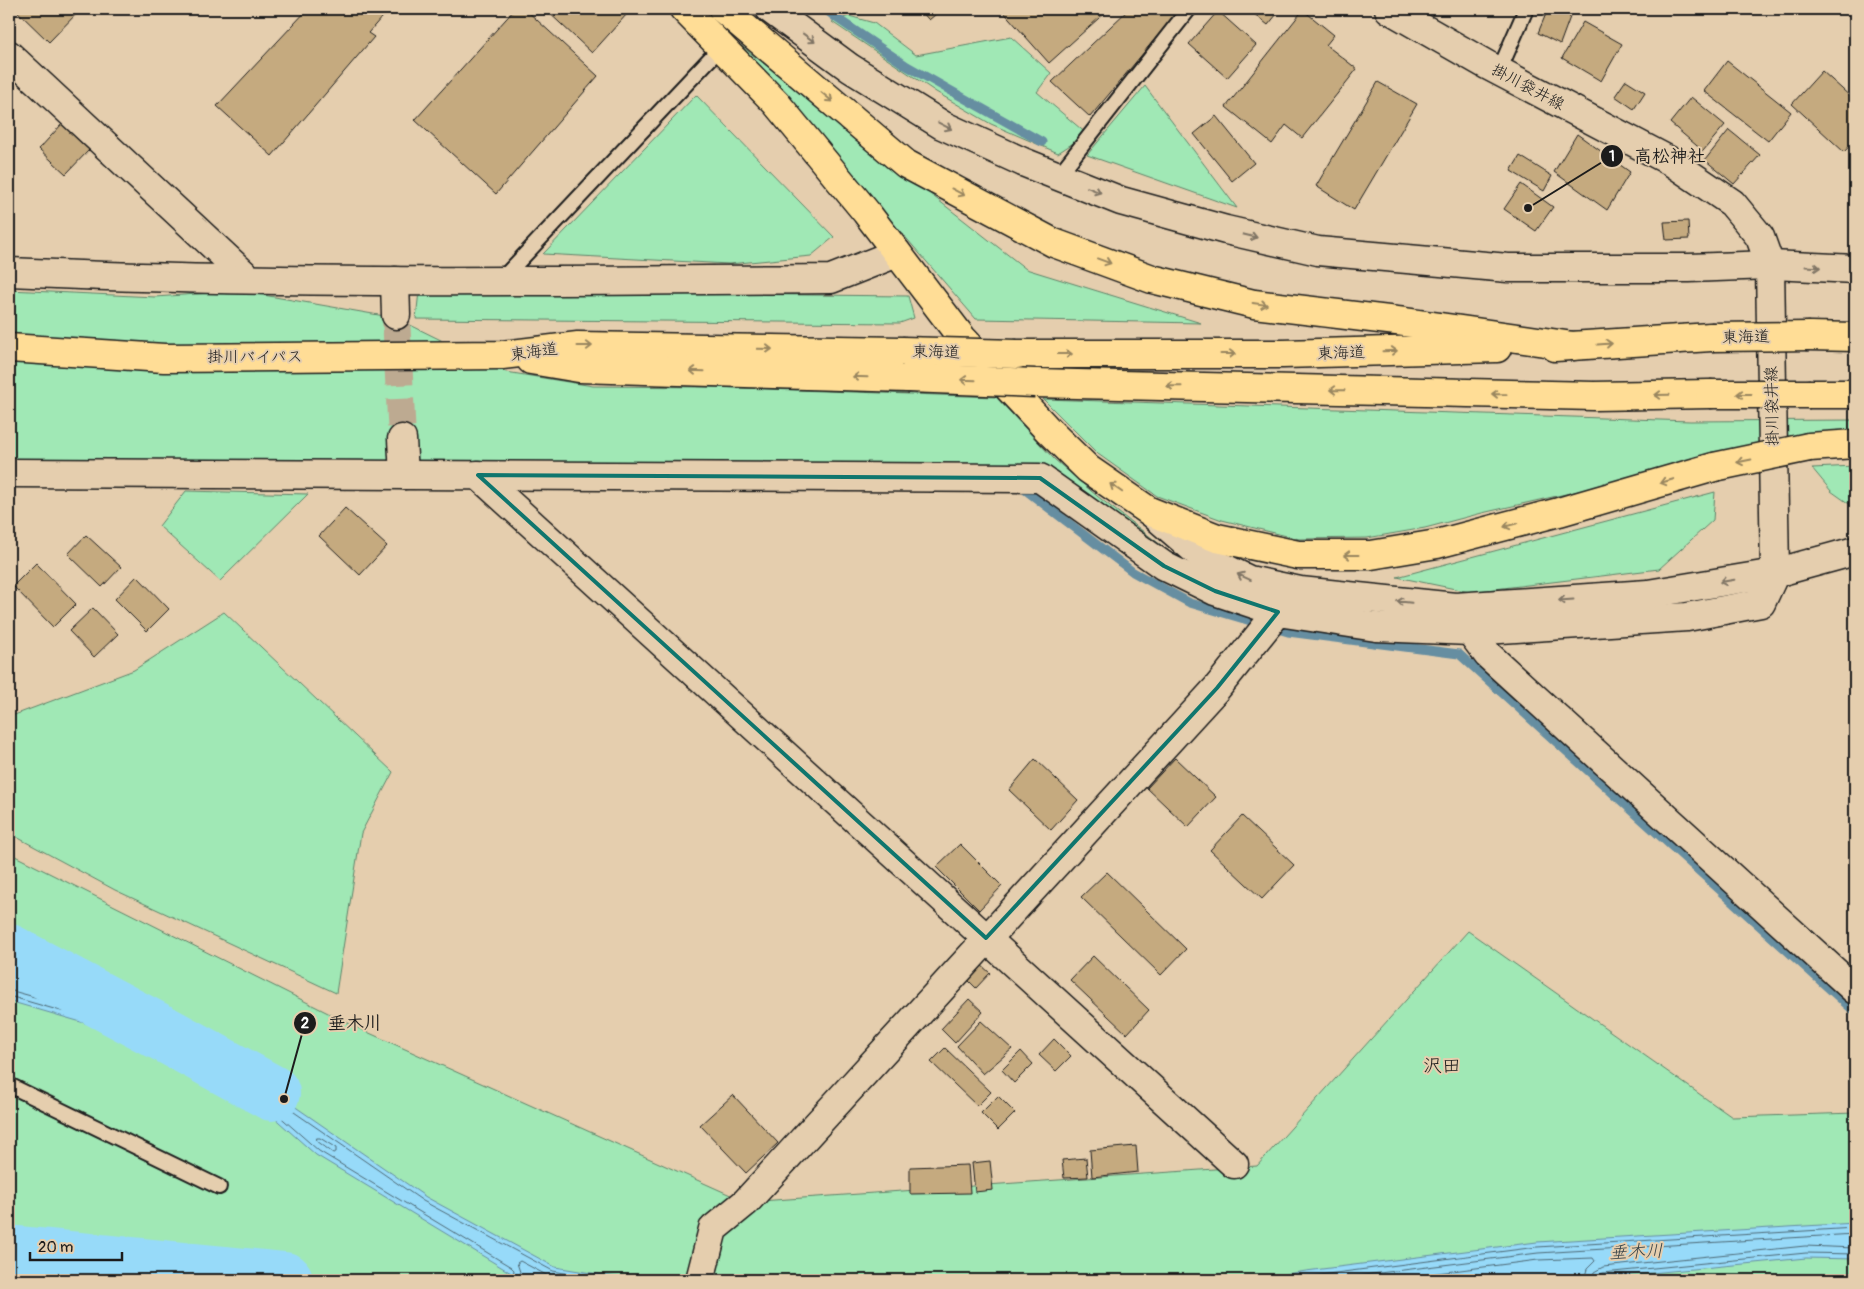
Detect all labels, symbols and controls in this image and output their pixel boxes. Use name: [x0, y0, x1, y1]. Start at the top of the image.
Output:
one-way arrow: [802, 33, 816, 43]
street label: 掛川袋井線: [1488, 59, 1568, 115]
one-way arrow: [820, 91, 833, 103]
one-way arrow: [937, 122, 952, 131]
callout: 高松神社: [1599, 139, 1716, 172]
text: 高松神社: [1634, 145, 1706, 168]
text: 1: [1609, 147, 1615, 166]
one-way arrow: [1086, 186, 1101, 195]
one-way arrow: [950, 187, 965, 197]
one-way arrow: [1241, 232, 1257, 241]
one-way arrow: [1096, 257, 1111, 266]
one-way arrow: [1804, 262, 1820, 271]
one-way arrow: [1252, 300, 1268, 310]
street label: 東海道: [1722, 327, 1770, 347]
street label: 東海道: [509, 339, 559, 365]
one-way arrow: [1597, 340, 1613, 349]
one-way arrow: [577, 341, 593, 351]
street label: 東海道: [912, 342, 960, 362]
street label: 東海道: [1317, 342, 1365, 364]
one-way arrow: [757, 344, 773, 353]
street label: 掛川バイパス: [207, 347, 303, 367]
one-way arrow: [1382, 347, 1398, 356]
one-way arrow: [1057, 349, 1073, 359]
one-way arrow: [1220, 349, 1236, 359]
one-way arrow: [689, 366, 706, 376]
street label: 掛川袋井線: [1761, 366, 1783, 446]
one-way arrow: [852, 372, 868, 381]
one-way arrow: [961, 376, 977, 385]
one-way arrow: [1167, 381, 1183, 391]
one-way arrow: [1329, 385, 1346, 395]
one-way arrow: [1491, 389, 1508, 399]
one-way arrow: [1736, 389, 1752, 399]
one-way arrow: [1654, 390, 1670, 400]
one-way arrow: [1737, 456, 1753, 466]
one-way arrow: [1659, 476, 1675, 486]
one-way arrow: [1109, 483, 1123, 493]
one-way arrow: [1503, 521, 1519, 530]
one-way arrow: [1344, 550, 1360, 560]
one-way arrow: [1237, 572, 1252, 582]
one-way arrow: [1719, 577, 1735, 587]
one-way arrow: [1558, 595, 1574, 604]
one-way arrow: [1396, 597, 1412, 607]
callout: 垂木川: [293, 1006, 392, 1039]
text: 垂木川: [328, 1012, 382, 1035]
text: 2: [301, 1014, 309, 1033]
district label: 沢田: [1423, 1054, 1461, 1078]
scale bar: [30, 1229, 122, 1261]
text: 20 m: [38, 1238, 73, 1257]
water label: 垂木川: [1609, 1240, 1663, 1264]

